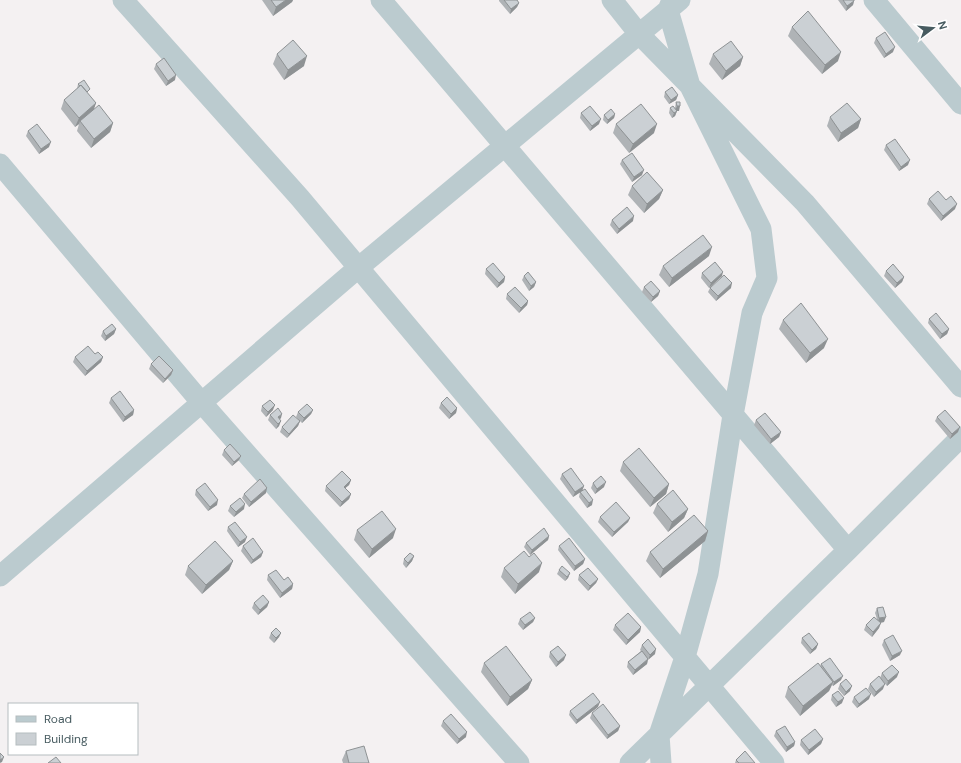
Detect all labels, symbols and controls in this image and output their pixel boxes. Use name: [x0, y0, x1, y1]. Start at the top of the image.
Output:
north arrow: [913, 8, 953, 48]
text: N: [935, 19, 950, 31]
legend: [8, 703, 138, 755]
text: Road: [44, 711, 72, 727]
text: Building: [44, 731, 88, 747]

